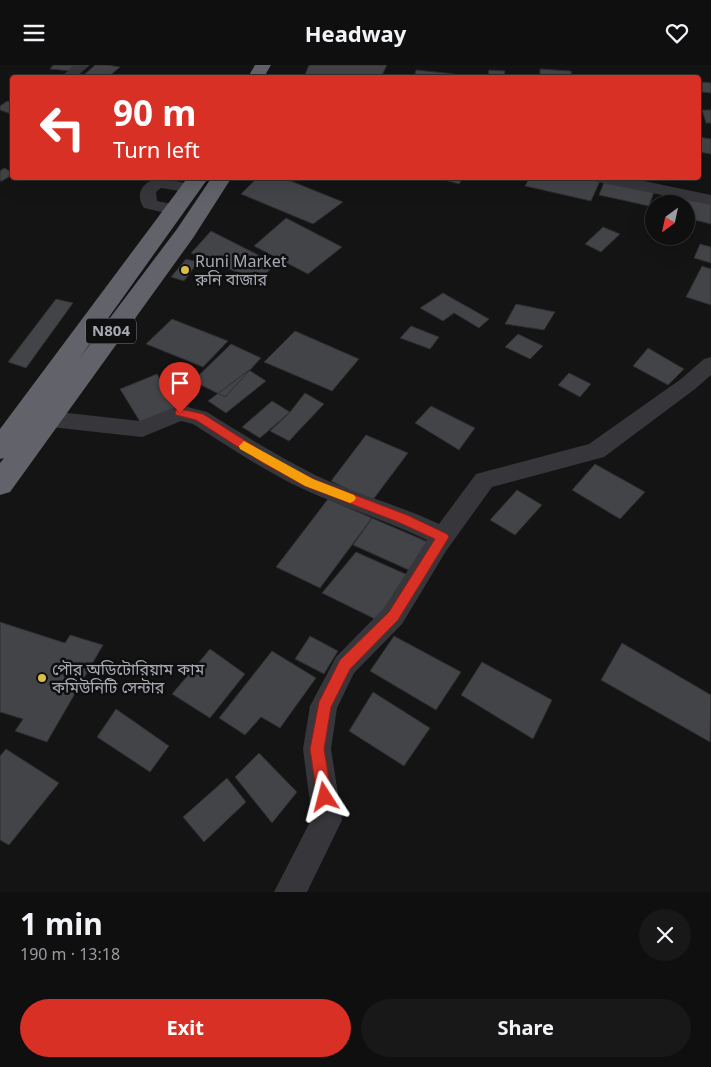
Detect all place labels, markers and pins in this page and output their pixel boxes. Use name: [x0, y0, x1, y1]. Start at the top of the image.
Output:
place label: Runi Market রুনি বাজার: [194, 250, 287, 290]
marker: Runi Market রুনি বাজার: [179, 264, 191, 276]
pin: [159, 362, 201, 413]
place label: পৌর অডিটোরিয়াম কাম কমিউনিটি সেন্টার: [51, 658, 204, 698]
marker: পৌর অডিটোরিয়াম কাম কমিউনিটি সেন্টার: [36, 672, 48, 684]

